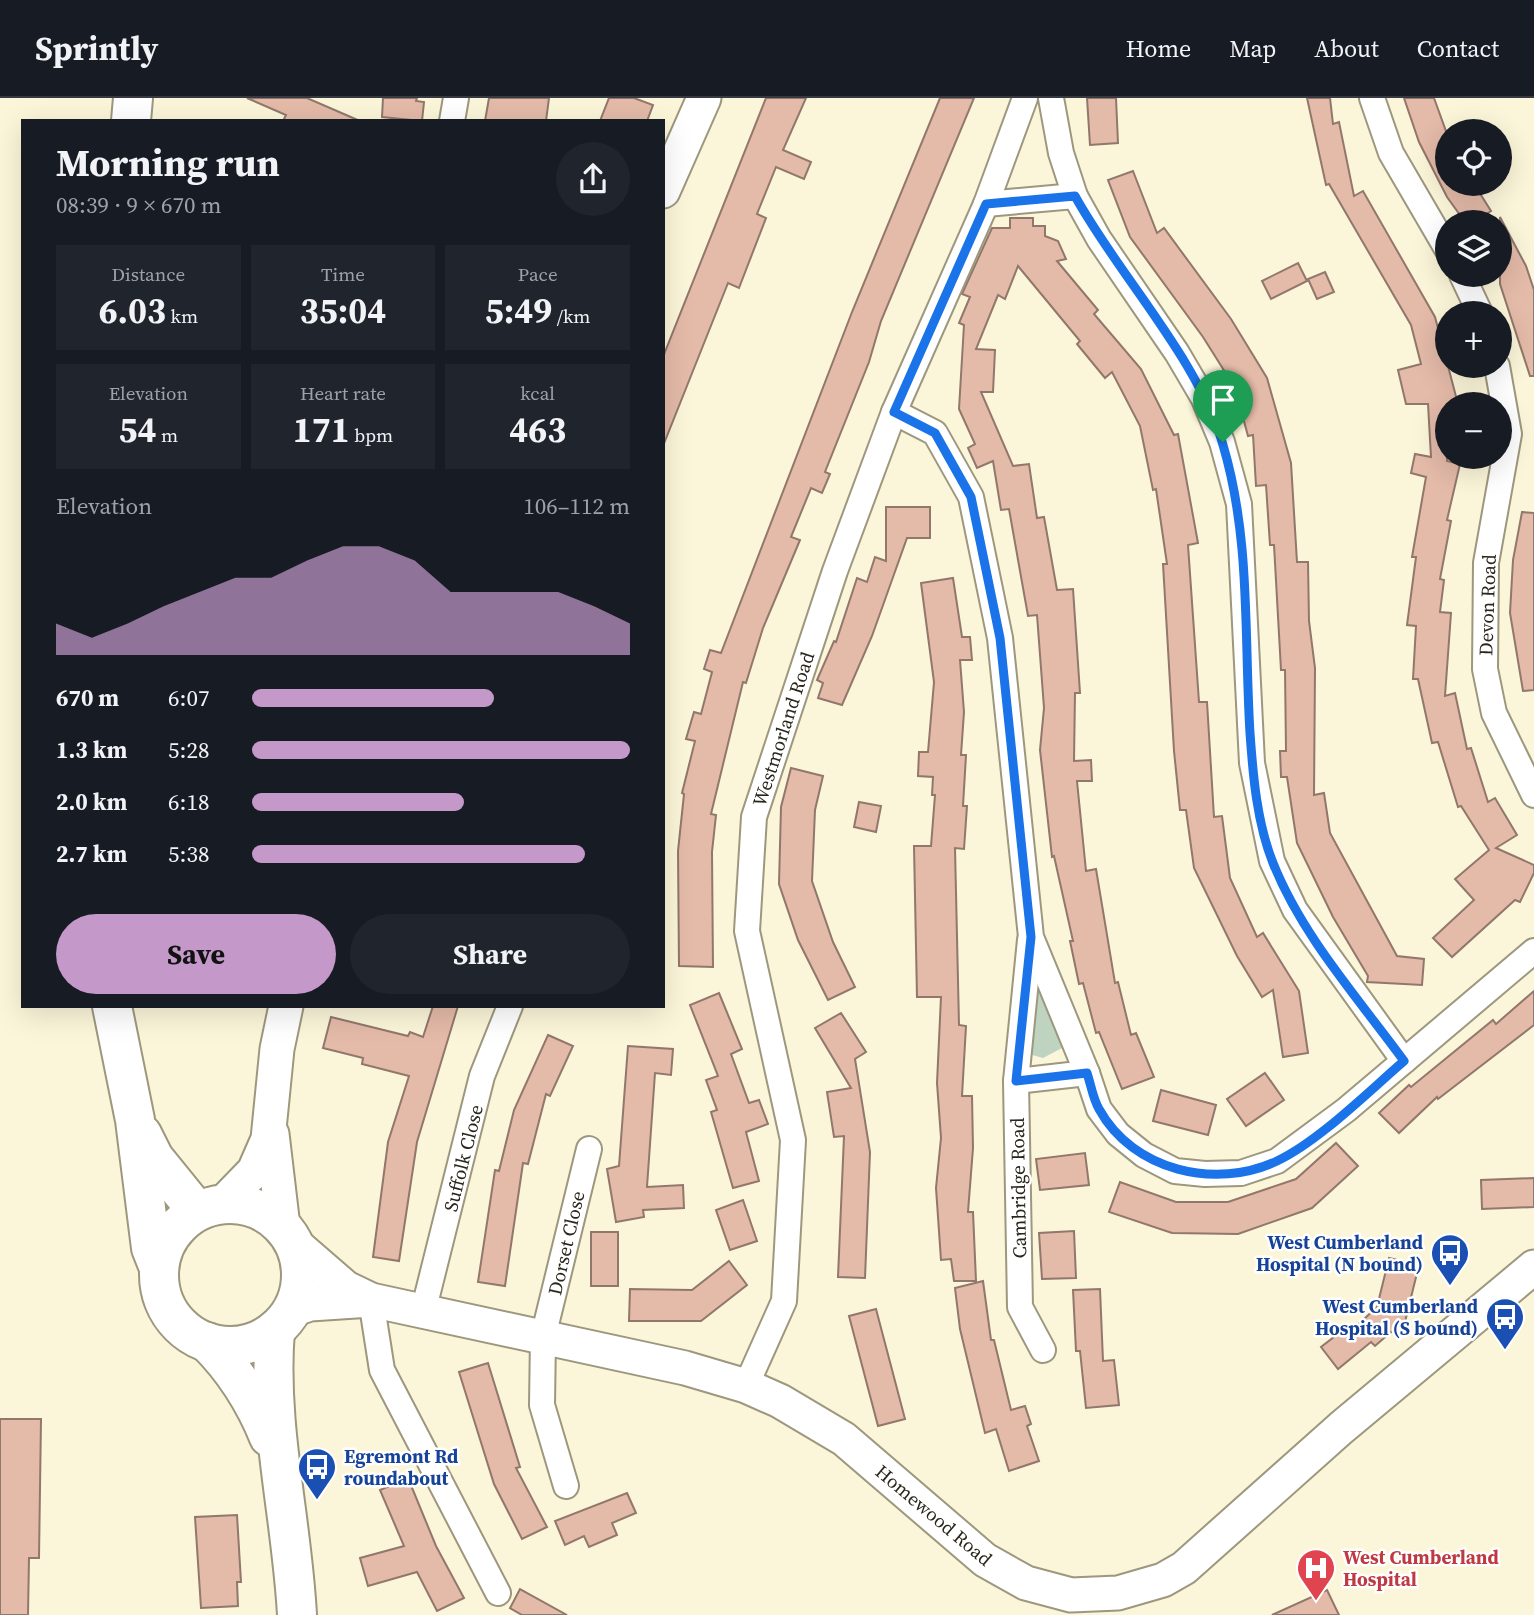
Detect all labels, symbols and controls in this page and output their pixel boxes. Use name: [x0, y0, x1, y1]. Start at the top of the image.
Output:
text: Sprintly: [35, 26, 158, 71]
text: Home: [1126, 32, 1191, 65]
text: Map: [1229, 32, 1276, 65]
text: About: [1314, 32, 1379, 65]
text: Contact: [1417, 32, 1499, 65]
map controls: [1435, 119, 1512, 469]
button: locate: [1435, 119, 1512, 196]
text: Morning run: [56, 137, 280, 189]
button: share: [556, 142, 630, 216]
text: 08:39 · 9 × 670 m: [56, 189, 222, 221]
button: layers: [1435, 210, 1512, 287]
text: Distance: [112, 261, 185, 287]
text: Time: [321, 261, 365, 287]
text: Pace: [518, 261, 558, 287]
text: 6.03: [99, 287, 166, 335]
text: 35:04: [300, 287, 386, 335]
text: 5:49: [485, 287, 552, 335]
button: +: [1435, 301, 1512, 378]
text: km: [166, 303, 198, 329]
text: /km: [552, 303, 590, 329]
pin: [1193, 370, 1253, 442]
text: Elevation: [109, 380, 188, 406]
text: Heart rate: [300, 380, 386, 406]
text: kcal: [520, 380, 555, 406]
icon: arrive: [1204, 381, 1242, 419]
button: −: [1435, 392, 1512, 469]
text: 54: [119, 406, 157, 454]
text: 171: [293, 406, 350, 454]
text: 463: [509, 406, 566, 454]
text: m: [157, 422, 178, 448]
text: bpm: [350, 422, 393, 448]
text: Elevation: [56, 490, 152, 522]
text: 106–112 m: [523, 490, 630, 522]
street label: Devon Road: [1472, 554, 1502, 656]
street label: Westmorland Road: [746, 648, 820, 810]
text: 670 m: [56, 682, 119, 714]
text: 6:07: [168, 682, 209, 714]
text: 1.3 km: [56, 734, 127, 766]
text: 5:28: [168, 734, 209, 766]
text: 2.0 km: [56, 786, 127, 818]
text: 6:18: [168, 786, 209, 818]
text: 2.7 km: [56, 838, 127, 870]
text: 5:38: [168, 838, 209, 870]
button: Save: [56, 914, 336, 994]
button: Share: [350, 914, 630, 994]
street label: Suffolk Close: [437, 1102, 489, 1214]
street label: Cambridge Road: [1004, 1117, 1032, 1259]
street label: Dorset Close: [541, 1188, 591, 1298]
place label: West Cumberland Hospital (N bound): [1256, 1229, 1423, 1277]
bus stop icon: West Cumberland Hospital (N bound): [1429, 1232, 1471, 1287]
place label: West Cumberland Hospital (S bound): [1315, 1293, 1478, 1341]
bus stop icon: West Cumberland Hospital (S bound): [1484, 1296, 1526, 1351]
place label: Egremont Rd roundabout: [344, 1443, 458, 1491]
bus stop icon: Egremont Rd roundabout: [296, 1446, 338, 1501]
street label: Homewood Road: [870, 1458, 998, 1572]
place label: West Cumberland Hospital: [1343, 1544, 1499, 1592]
hospital icon: West Cumberland Hospital: [1295, 1547, 1337, 1602]

